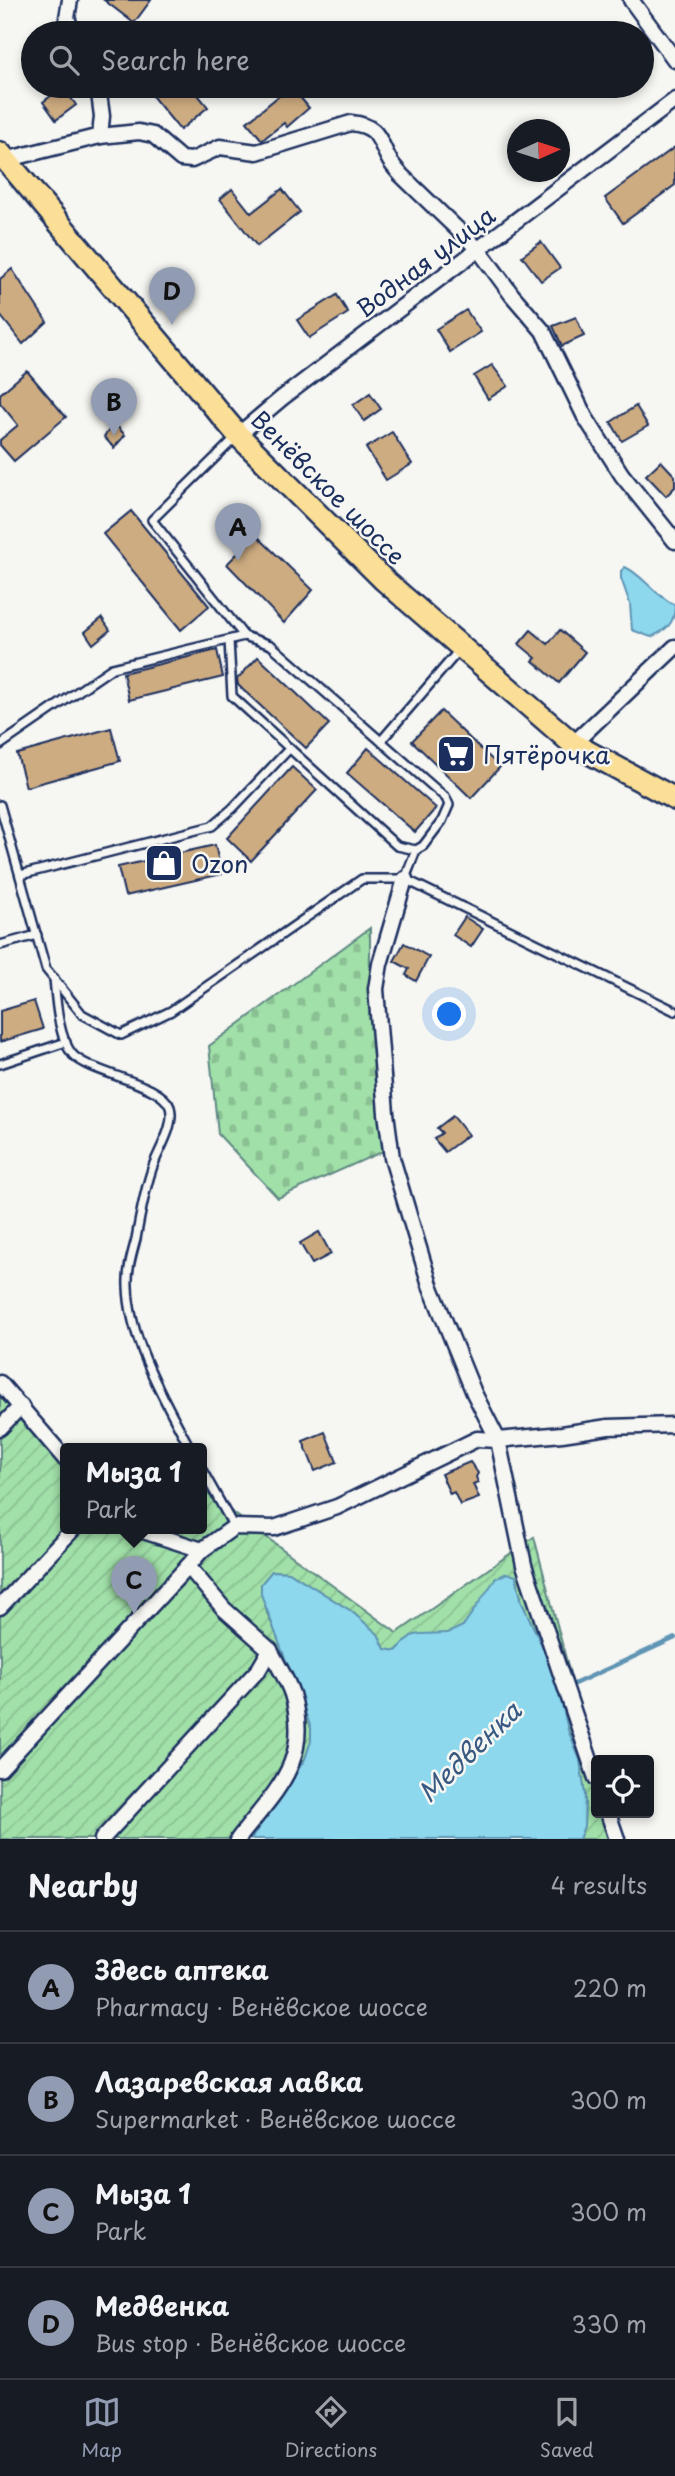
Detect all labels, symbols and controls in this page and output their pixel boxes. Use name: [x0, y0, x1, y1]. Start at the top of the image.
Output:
search box: [21, 21, 654, 98]
text: Search here: [101, 40, 250, 79]
icon: search: [45, 41, 83, 79]
north arrow: [507, 119, 570, 182]
street label: Водная улица: [348, 197, 502, 325]
pin: D: [149, 267, 195, 325]
pin: B: [91, 378, 137, 436]
street label: Венёвское шоссе: [244, 402, 414, 572]
pin: A: [215, 503, 261, 561]
supermarket icon: Пятёрочка: [435, 733, 477, 775]
place label: Пятёрочка: [483, 736, 610, 772]
shop icon: Ozon: [143, 842, 185, 884]
place label: Ozon: [191, 845, 248, 881]
your location: [432, 997, 466, 1031]
popup: [60, 1443, 207, 1534]
text: Мыза 1: [86, 1452, 181, 1491]
text: Park: [86, 1491, 137, 1526]
pin: C: [111, 1556, 157, 1614]
water label: Медвенка: [409, 1691, 530, 1810]
map controls: [591, 1755, 654, 1818]
button: locate: [591, 1755, 654, 1818]
text: Nearby: [28, 1862, 138, 1907]
text: 4 results: [551, 1867, 647, 1902]
text: Здесь аптека: [95, 1950, 269, 1989]
text: A: [42, 1970, 60, 2005]
text: 220 m: [573, 1970, 647, 2005]
text: Pharmacy · Венёвское шоссе: [95, 1989, 428, 2024]
text: Лазаревская лавка: [95, 2062, 363, 2101]
text: B: [43, 2082, 59, 2117]
text: 300 m: [570, 2082, 647, 2117]
text: Supermarket · Венёвское шоссе: [95, 2101, 456, 2136]
text: Мыза 1: [95, 2174, 191, 2213]
text: C: [42, 2194, 60, 2229]
text: 300 m: [570, 2194, 647, 2229]
text: Park: [95, 2213, 146, 2248]
text: Медвенка: [95, 2286, 229, 2325]
text: D: [42, 2306, 60, 2341]
text: 330 m: [571, 2306, 647, 2341]
text: Bus stop · Венёвское шоссе: [95, 2325, 406, 2360]
tab: Map: [81, 2393, 122, 2463]
tab: Directions: [285, 2393, 377, 2463]
tab: Saved: [540, 2393, 594, 2463]

